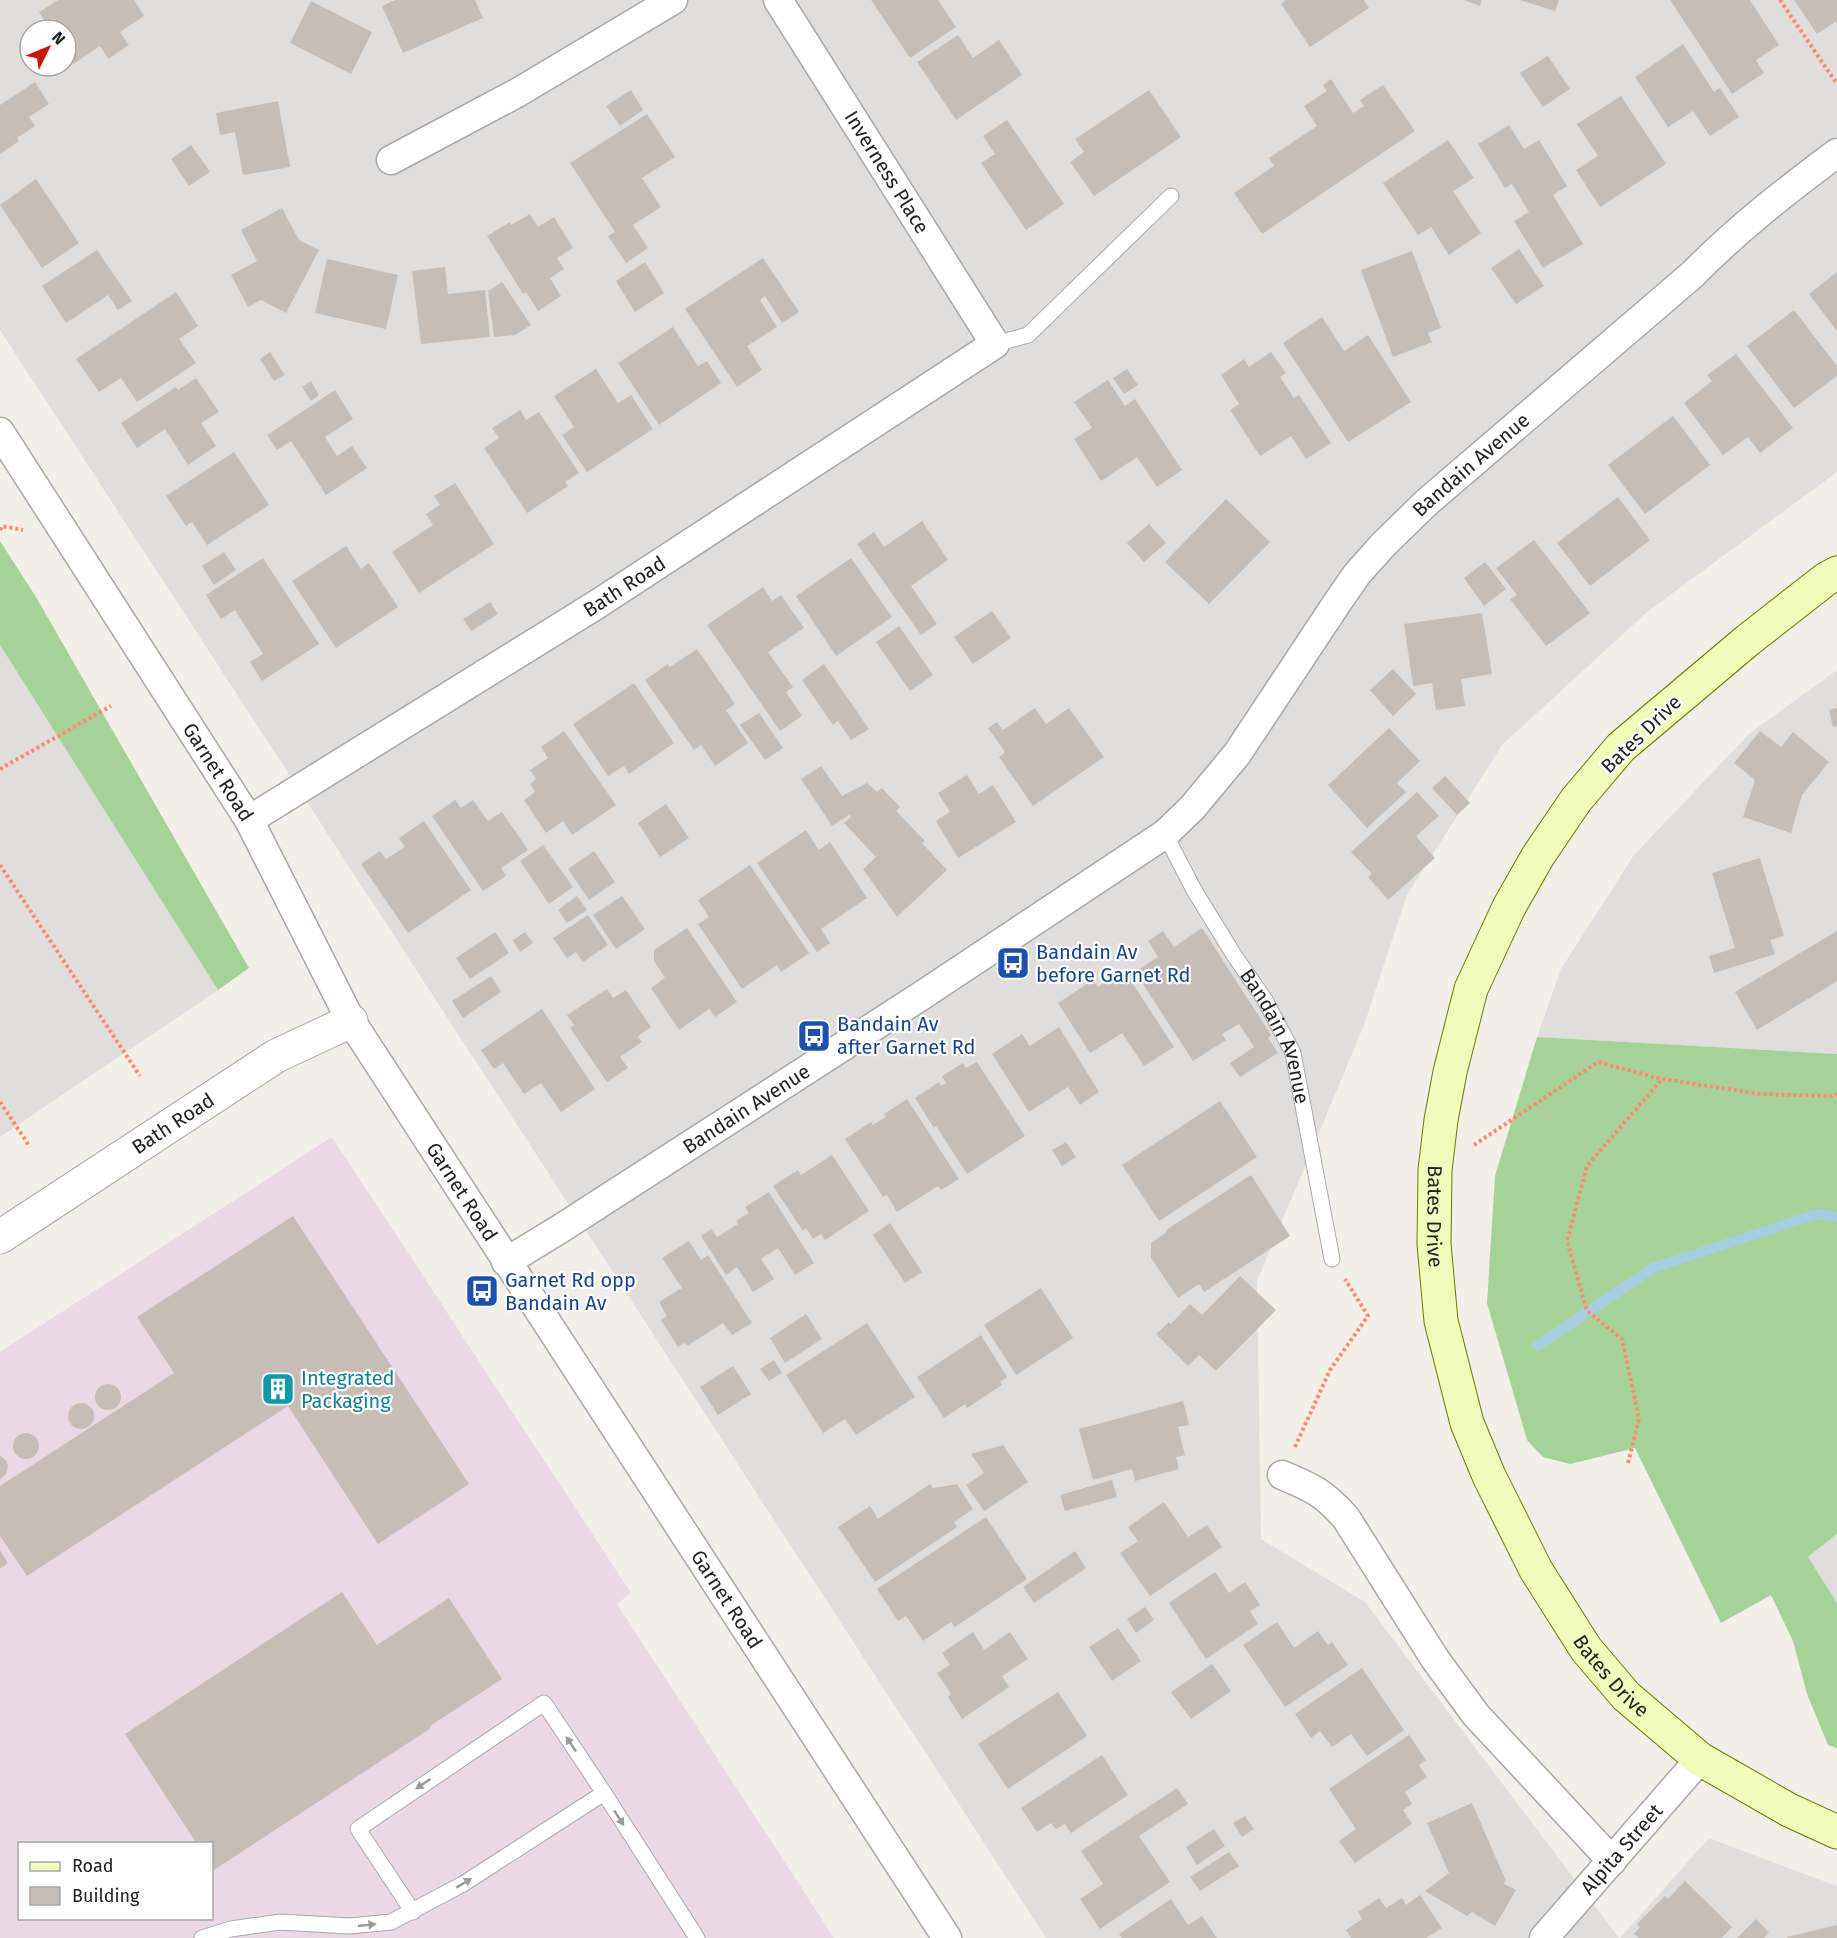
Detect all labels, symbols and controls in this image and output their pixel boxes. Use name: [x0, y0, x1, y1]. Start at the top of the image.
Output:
north arrow: [18, 18, 78, 78]
text: N: [48, 28, 69, 48]
street label: Inverness Place: [840, 106, 934, 238]
street label: Bandain Avenue: [1407, 408, 1534, 522]
street label: Bath Road: [579, 551, 670, 622]
street label: Bates Drive: [1596, 690, 1686, 778]
street label: Garnet Road: [178, 718, 259, 826]
place label: Bandain Av before Garnet Rd: [1036, 940, 1190, 987]
bus stop icon: Bandain Av before Garnet Rd: [995, 945, 1031, 981]
street label: Bandain Avenue: [1235, 964, 1314, 1106]
place label: Bandain Av after Garnet Rd: [837, 1012, 976, 1059]
bus stop icon: Bandain Av after Garnet Rd: [796, 1018, 832, 1054]
street label: Bandain Avenue: [678, 1059, 814, 1159]
street label: Bath Road: [127, 1088, 219, 1159]
street label: Garnet Road: [421, 1138, 503, 1245]
street label: Bates Drive: [1422, 1165, 1448, 1269]
place label: Garnet Rd opp Bandain Av: [505, 1268, 636, 1315]
bus stop icon: Garnet Rd opp Bandain Av: [464, 1273, 500, 1309]
place label: Integrated Packaging: [301, 1366, 395, 1413]
building icon: Integrated Packaging: [260, 1371, 296, 1407]
street label: Garnet Road: [686, 1545, 768, 1653]
street label: Bates Drive: [1568, 1630, 1654, 1722]
one-way arrow: [565, 1737, 577, 1753]
one-way arrow: [415, 1779, 431, 1790]
street label: Alpita Street: [1576, 1798, 1668, 1899]
one-way arrow: [614, 1809, 625, 1826]
legend: [18, 1842, 213, 1920]
text: Road: [72, 1855, 114, 1877]
one-way arrow: [456, 1878, 473, 1888]
text: Building: [72, 1885, 140, 1907]
one-way arrow: [358, 1920, 377, 1930]

